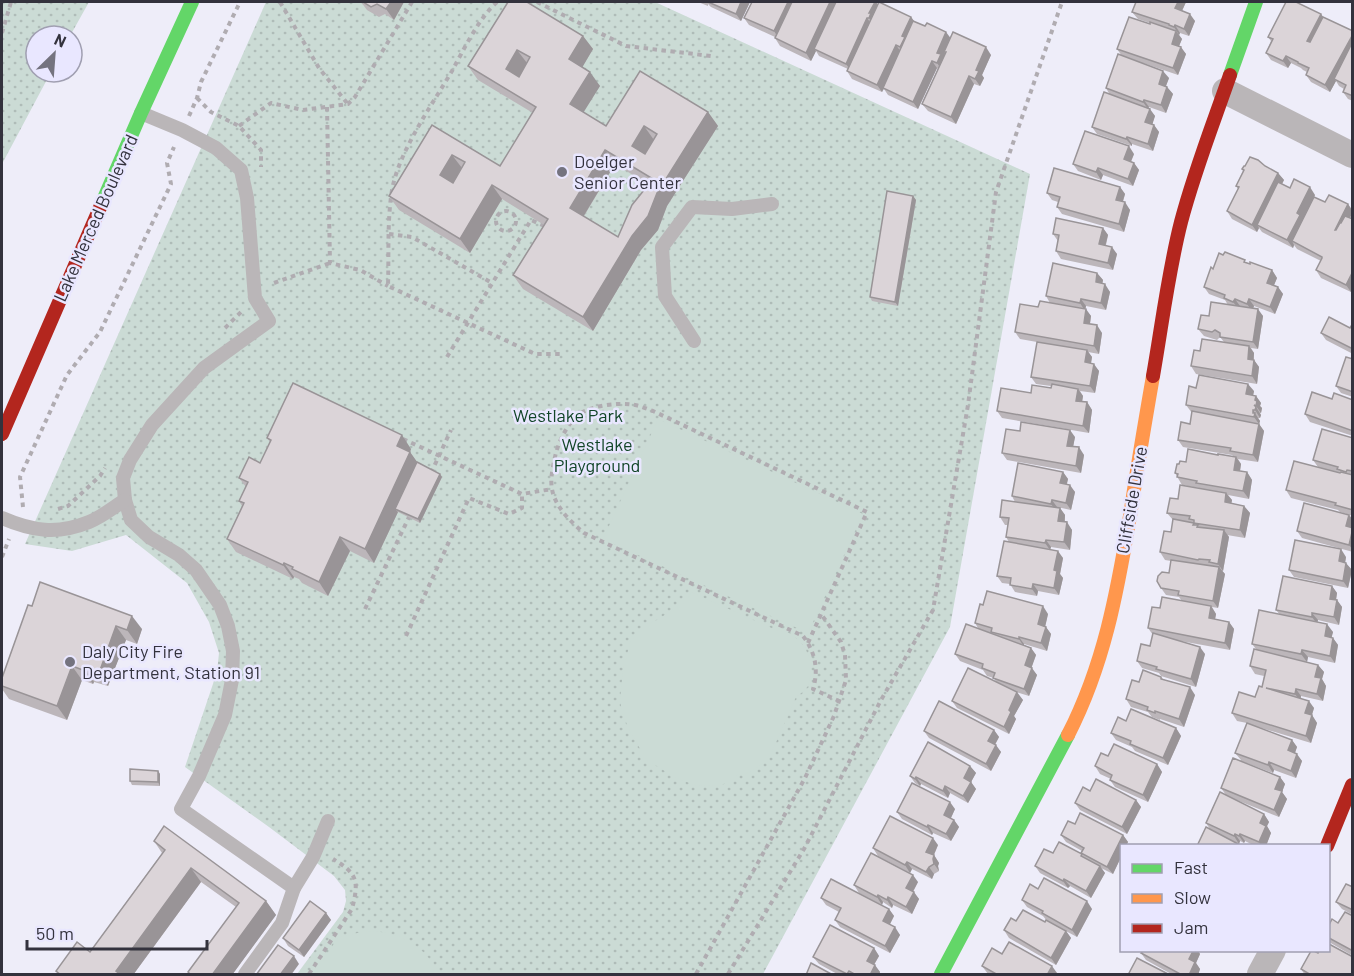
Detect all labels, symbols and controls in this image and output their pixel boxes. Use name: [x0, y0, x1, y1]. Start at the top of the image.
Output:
north arrow: [24, 24, 84, 84]
text: N: [52, 29, 69, 51]
street label: Lake Merced Boulevard: [48, 131, 142, 305]
place label: Doelger Senior Center: [574, 150, 681, 193]
marker: Doelger Senior Center: [555, 165, 569, 179]
park label: Westlake Park: [513, 404, 623, 426]
park label: Westlake Playground: [554, 433, 640, 476]
street label: Cliffside Drive: [1111, 444, 1151, 555]
place label: Daly City Fire Department, Station 91: [82, 640, 260, 683]
marker: Daly City Fire Department, Station 91: [63, 655, 77, 669]
legend: [1120, 844, 1330, 952]
text: Fast: [1174, 856, 1208, 878]
text: Slow: [1174, 886, 1211, 908]
scale bar: [27, 913, 207, 951]
text: Jam: [1174, 916, 1208, 938]
text: 50 m: [36, 922, 74, 944]

